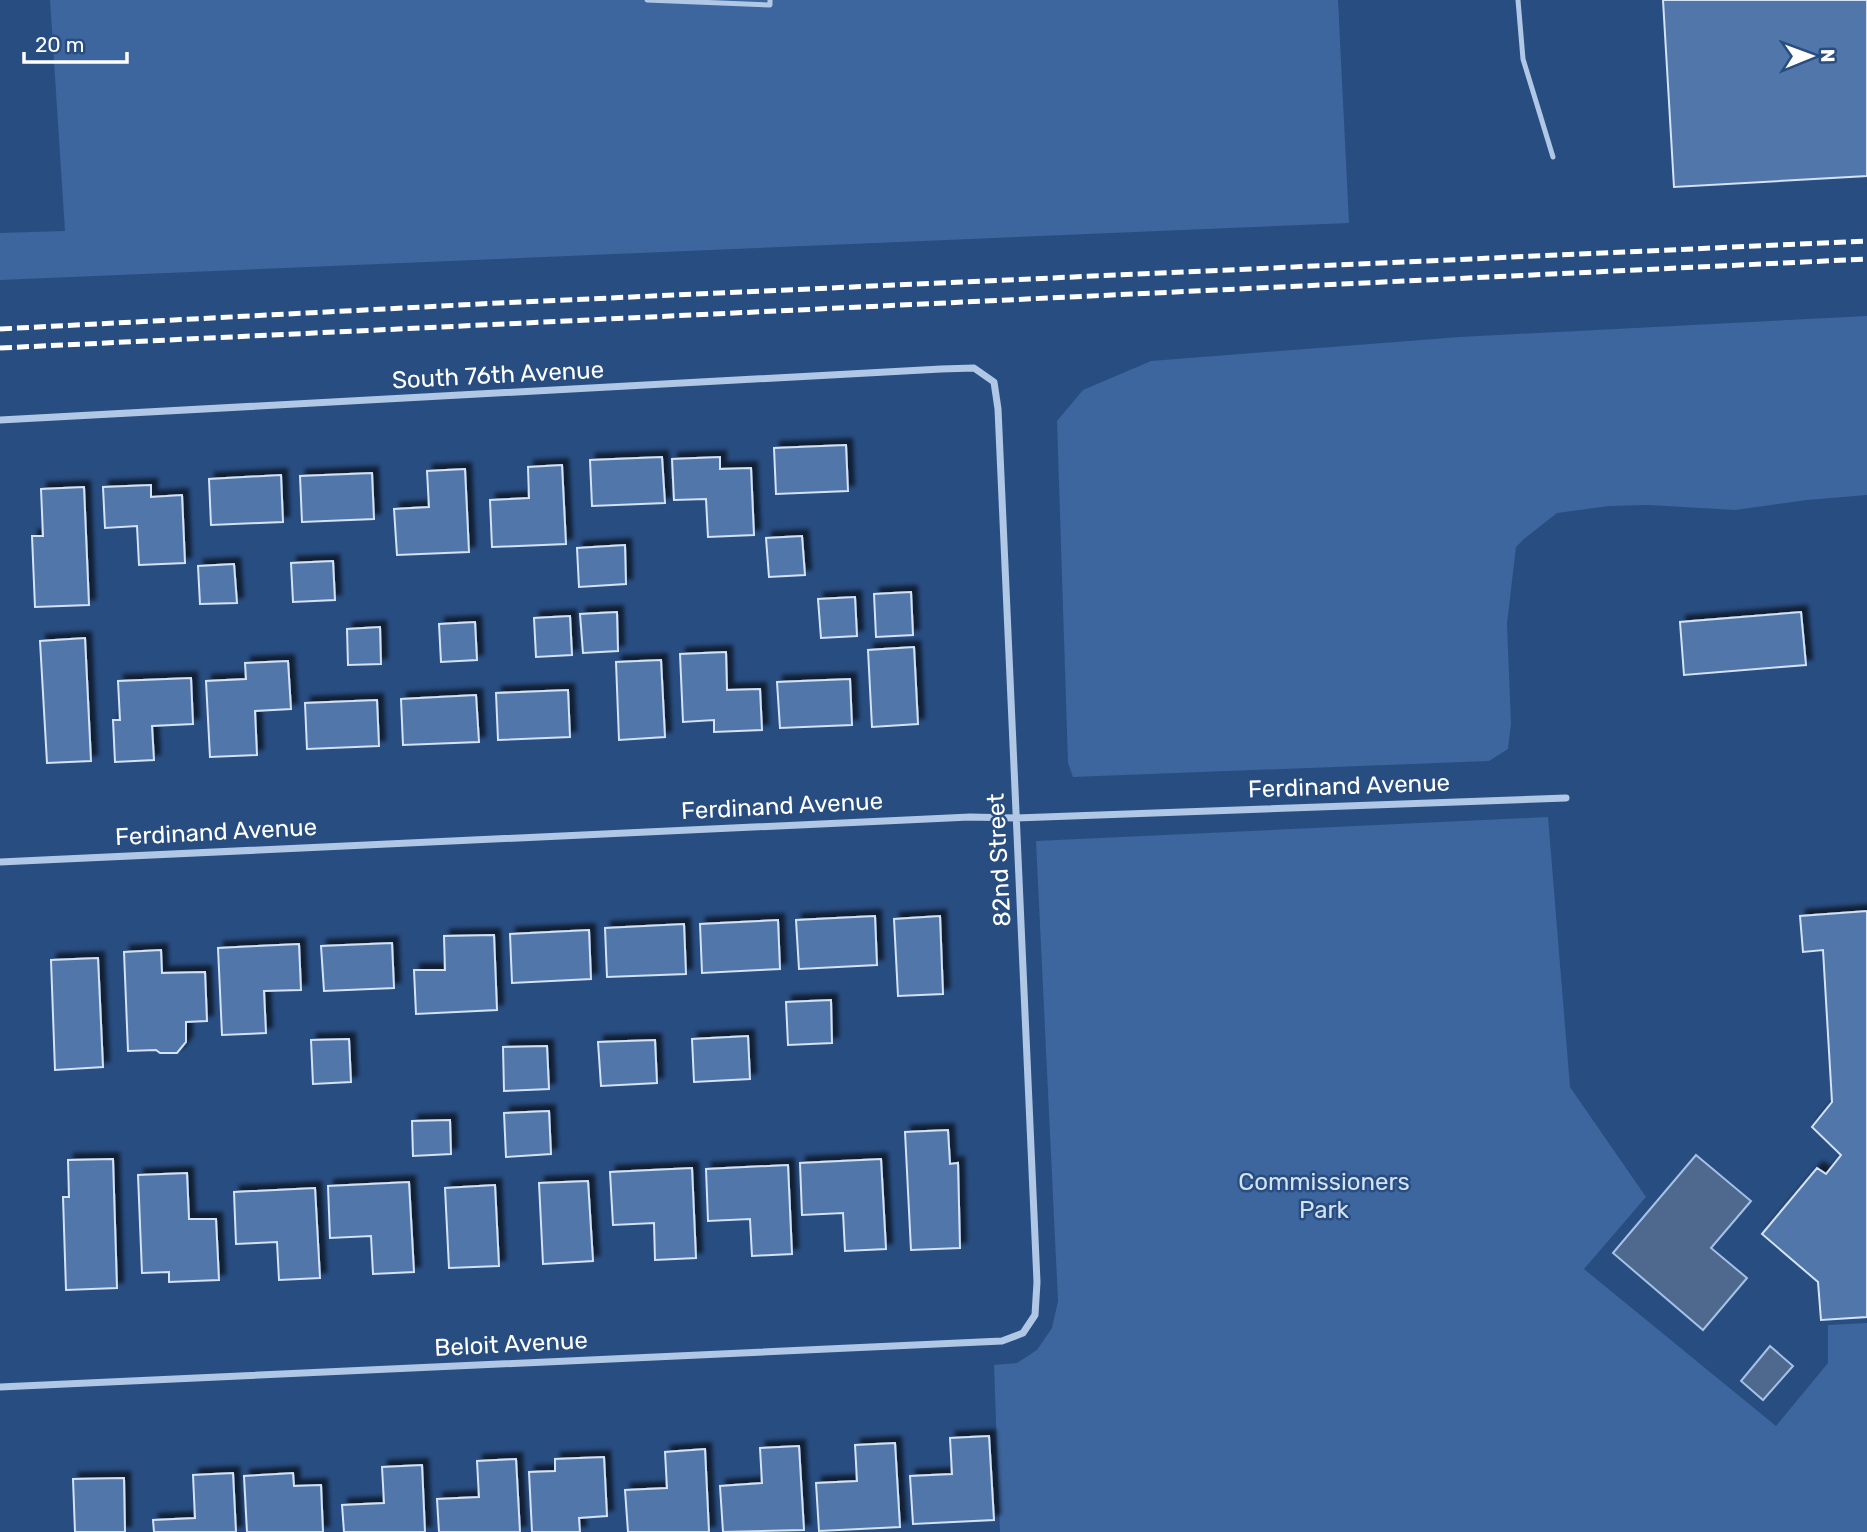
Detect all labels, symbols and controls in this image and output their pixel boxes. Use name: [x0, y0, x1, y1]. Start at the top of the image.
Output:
scale bar: [24, 21, 128, 65]
north arrow: [1776, 21, 1846, 91]
text: 20 m: [35, 32, 84, 57]
text: N: [1816, 49, 1839, 63]
street label: South 76th Avenue: [391, 355, 605, 395]
street label: Ferdinand Avenue: [1248, 768, 1450, 804]
street label: Ferdinand Avenue: [680, 787, 884, 825]
street label: 82nd Street: [982, 793, 1016, 927]
street label: Ferdinand Avenue: [114, 813, 318, 851]
park label: Commissioners Park: [1238, 1168, 1410, 1224]
street label: Beloit Avenue: [434, 1326, 588, 1362]

